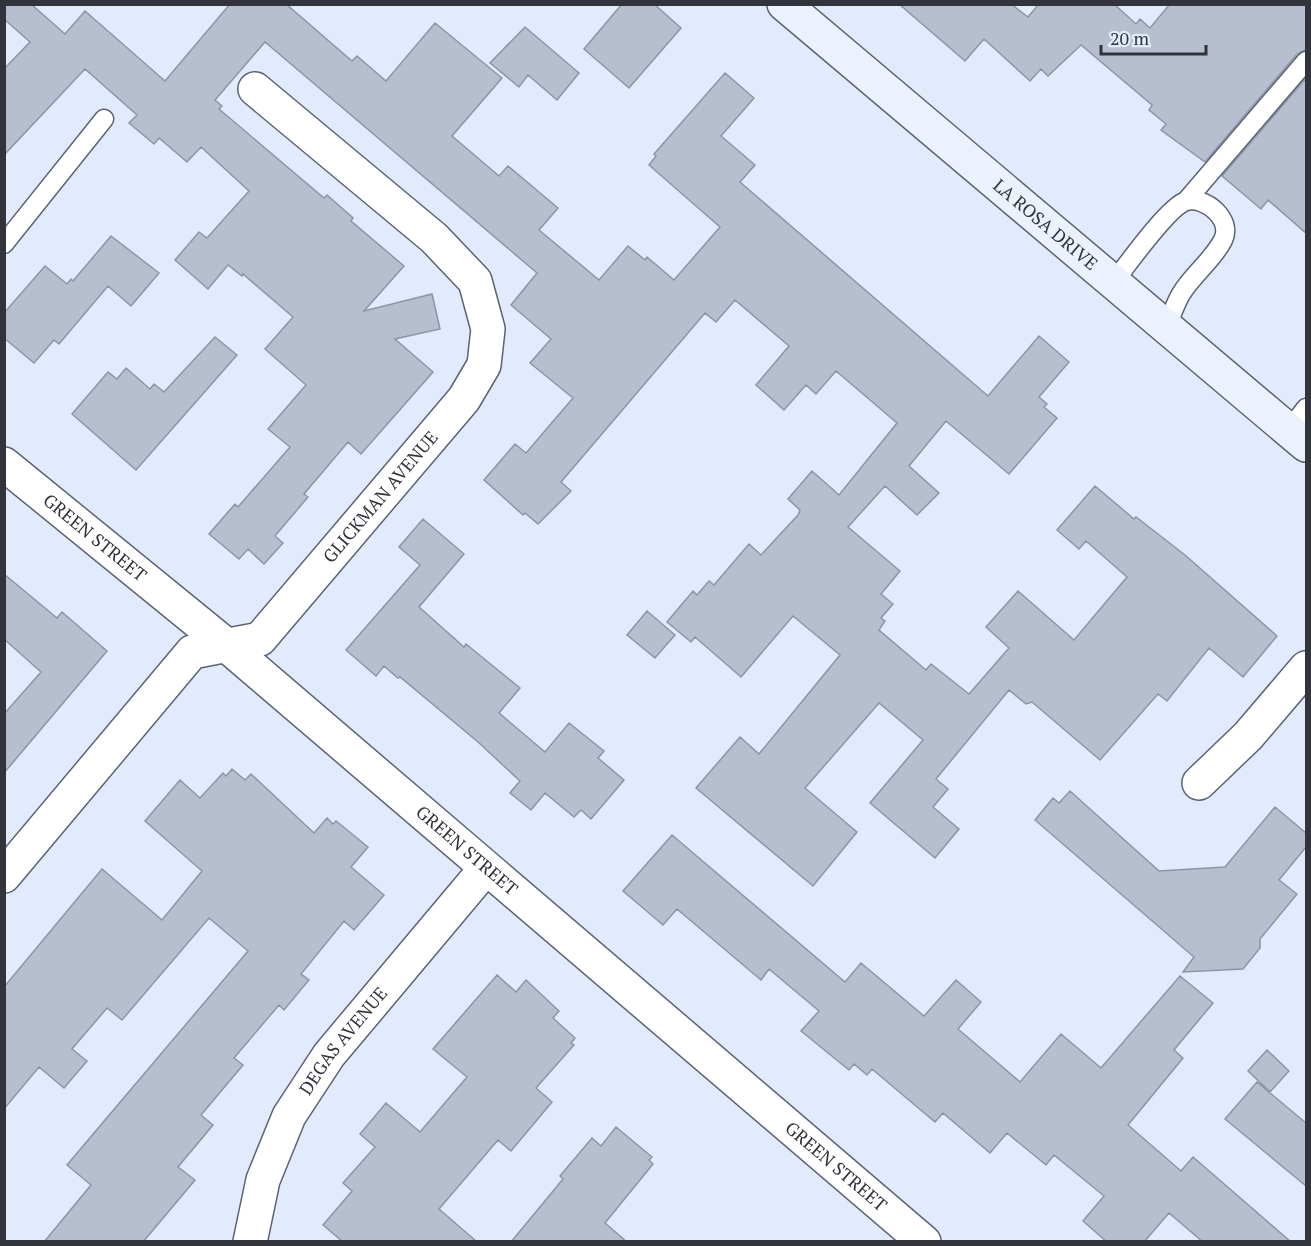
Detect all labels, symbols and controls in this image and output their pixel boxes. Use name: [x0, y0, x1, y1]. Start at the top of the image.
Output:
scale bar: [1101, 18, 1206, 56]
text: 20 m: [1110, 26, 1150, 50]
street label: LA ROSA DRIVE: [989, 173, 1103, 275]
street label: GLICKMAN AVENUE: [317, 425, 443, 567]
street label: GREEN STREET: [39, 488, 152, 586]
street label: GREEN STREET: [411, 800, 523, 900]
street label: DEGAS AVENUE: [293, 982, 392, 1099]
street label: GREEN STREET: [781, 1116, 893, 1216]

